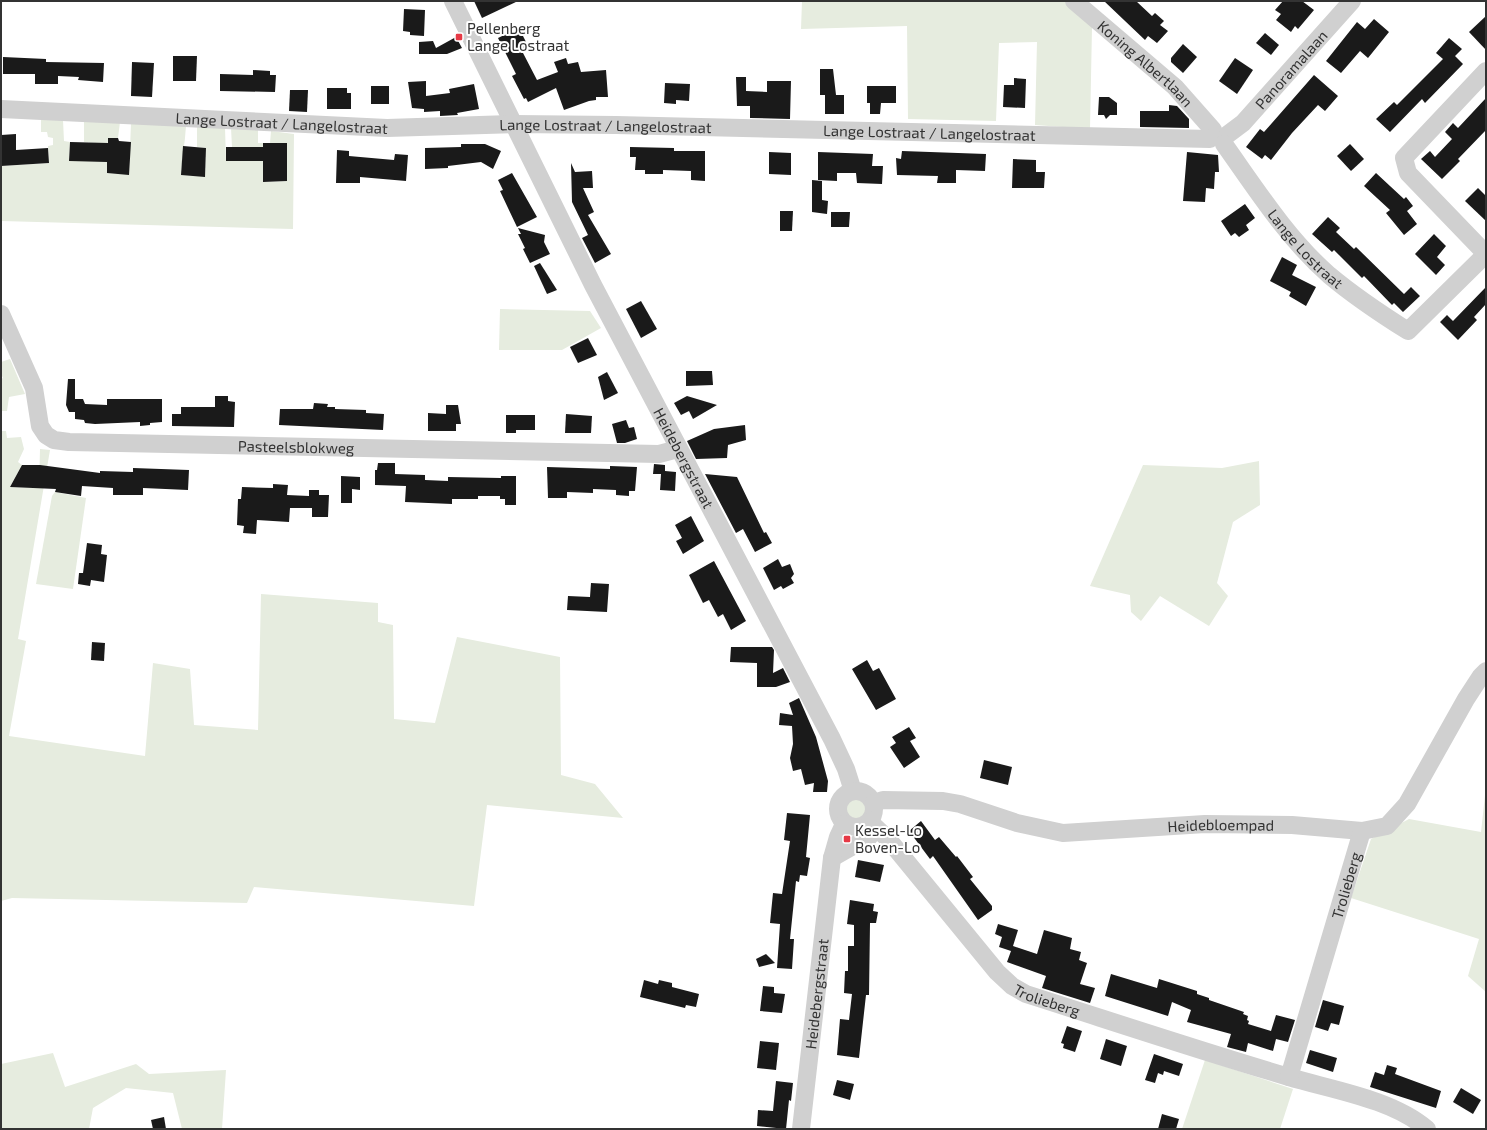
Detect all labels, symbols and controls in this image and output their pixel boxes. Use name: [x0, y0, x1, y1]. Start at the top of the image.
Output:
street label: Koning Albertlaan: [1094, 16, 1197, 110]
place label: Pellenberg Lange Lostraat: [467, 19, 569, 54]
street label: Panoramalaan: [1251, 26, 1331, 112]
marker: Pellenberg Lange Lostraat: [454, 32, 464, 42]
street label: Lange Lostraat / Langelostraat: [175, 109, 388, 137]
street label: Lange Lostraat / Langelostraat: [499, 115, 712, 136]
street label: Lange Lostraat / Langelostraat: [823, 121, 1036, 144]
street label: Lange Lostraat: [1264, 205, 1347, 292]
street label: Heidebergstraat: [650, 405, 718, 511]
street label: Pasteelsblokweg: [238, 436, 355, 457]
street label: Heidebloempad: [1167, 815, 1274, 835]
place label: Kessel-Lo Boven-Lo: [855, 821, 922, 856]
marker: Kessel-Lo Boven-Lo: [842, 834, 852, 844]
street label: Trolieberg: [1327, 849, 1365, 921]
street label: Heidebergstraat: [801, 937, 832, 1050]
street label: Trolieberg: [1010, 980, 1083, 1020]

